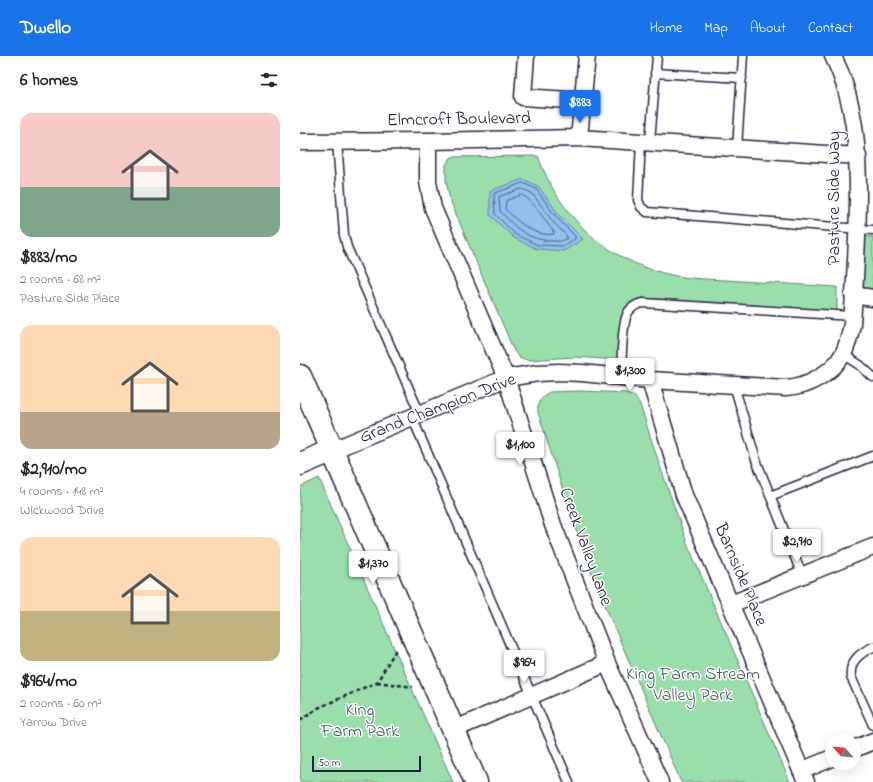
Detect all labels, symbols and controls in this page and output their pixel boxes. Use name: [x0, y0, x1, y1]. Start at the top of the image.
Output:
text: Dwello: [20, 15, 71, 42]
text: Home: [650, 18, 682, 39]
text: Map: [704, 18, 728, 39]
text: About: [750, 18, 786, 39]
text: Contact: [808, 18, 853, 39]
text: 6 homes: [20, 68, 78, 93]
icon: filters: [258, 69, 280, 91]
pin: $883: [556, 90, 604, 124]
text: $883: [569, 93, 591, 112]
street label: Elmcroft Boulevard: [387, 106, 531, 134]
street label: Pasture Side Way: [822, 131, 848, 265]
icon: home: [114, 139, 186, 211]
text: $883/mo: [20, 245, 77, 270]
text: 2 rooms · 68 m²: [20, 270, 101, 289]
text: Pasture Side Place: [20, 289, 120, 308]
icon: home: [114, 351, 186, 423]
pin: $1,300: [597, 358, 663, 392]
text: $1,300: [615, 361, 645, 380]
street label: Grand Champion Drive: [356, 367, 521, 451]
pin: $1,100: [487, 432, 553, 466]
text: $1,100: [505, 435, 535, 454]
text: $2,910/mo: [20, 457, 87, 482]
text: 4 rooms · 148 m²: [20, 482, 104, 501]
street label: Creek Valley Lane: [552, 484, 619, 611]
text: Wickwood Drive: [20, 501, 104, 520]
street label: Barnside Place: [706, 519, 774, 631]
pin: $2,910: [764, 529, 830, 563]
text: $2,910: [782, 532, 812, 551]
pin: $1,370: [340, 551, 406, 585]
text: $1,370: [358, 554, 388, 573]
icon: home: [114, 563, 186, 635]
pin: $964: [500, 650, 548, 684]
text: $964: [513, 653, 535, 672]
park label: King Farm Stream Valley Park: [626, 662, 760, 709]
text: $964/mo: [20, 669, 77, 694]
text: 2 rooms · 60 m²: [20, 694, 102, 713]
park label: King Farm Park: [320, 698, 399, 745]
text: Yarrow Drive: [20, 713, 87, 732]
north arrow: [825, 734, 861, 770]
map controls: [825, 734, 861, 770]
scale bar: [312, 754, 421, 773]
text: 50 m: [318, 755, 340, 771]

